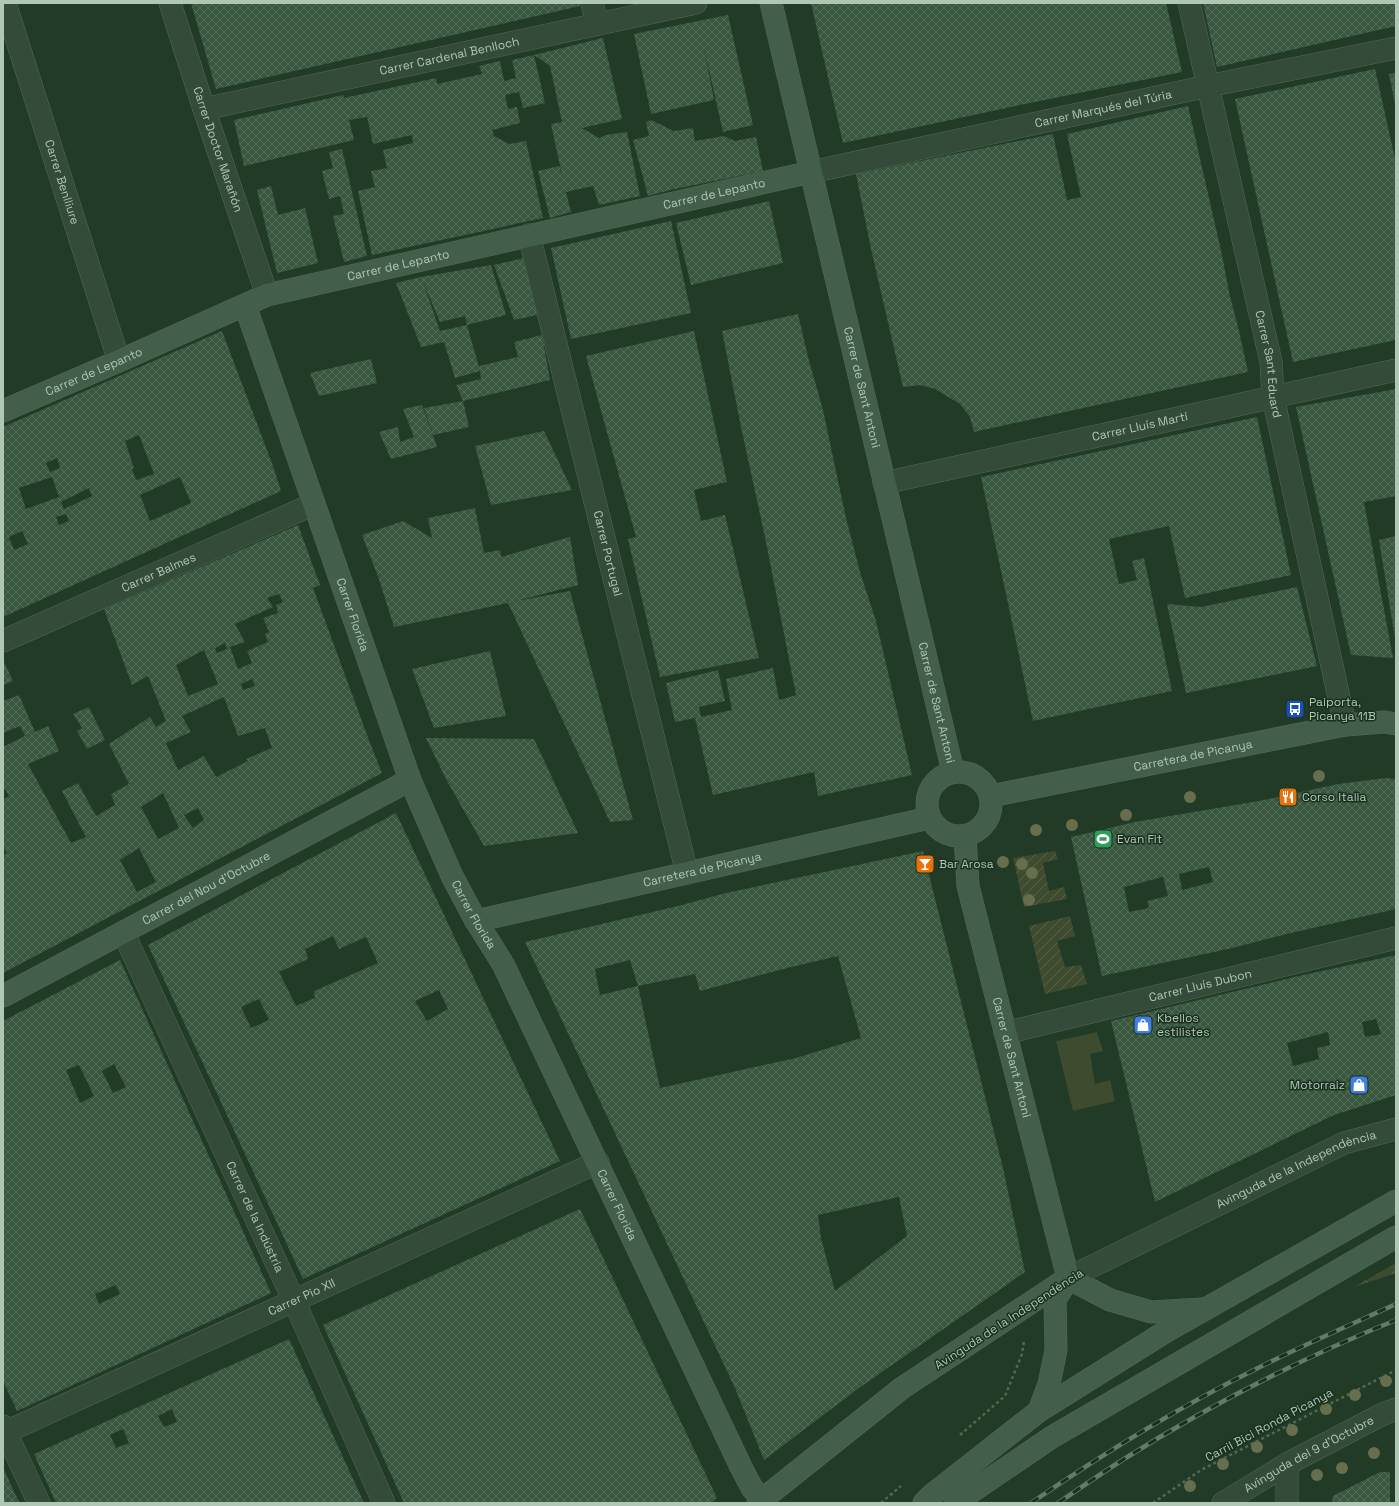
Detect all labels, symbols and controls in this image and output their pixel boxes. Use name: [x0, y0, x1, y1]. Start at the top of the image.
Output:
street label: Carrer Cardenal Benlloch: [378, 33, 521, 79]
street label: Carrer Doctor Marañón: [189, 85, 246, 214]
street label: Carrer Marqués del Túria: [1033, 86, 1173, 131]
street label: Carrer Benlliure: [41, 138, 83, 227]
street label: Carrer de Lepanto: [662, 175, 767, 213]
street label: Carrer de Lepanto: [346, 246, 451, 285]
street label: Carrer Sant Eduard: [1251, 309, 1285, 419]
street label: Carrer de Sant Antoni: [840, 325, 884, 450]
street label: Carrer de Lepanto: [43, 344, 145, 400]
street label: Carrer Lluís Martí: [1090, 408, 1189, 445]
street label: Carrer Portugal: [590, 509, 626, 598]
street label: Carrer Balmes: [119, 549, 198, 596]
street label: Carrer Florida: [332, 576, 373, 654]
street label: Carrer de Sant Antoni: [915, 641, 959, 765]
place label: Paiporta, Picanya 11B: [1309, 694, 1376, 724]
bus stop icon: Paiporta, Picanya 11B: [1284, 698, 1306, 720]
street label: Carretera de Picanya: [1132, 736, 1254, 775]
restaurant icon: Corso Italia: [1277, 786, 1299, 808]
place label: Corso Italia: [1302, 789, 1367, 805]
sports icon: Evan Fit: [1092, 828, 1114, 850]
place label: Evan Fit: [1117, 831, 1162, 847]
street label: Carrer del Nou d'Octubre: [139, 848, 273, 929]
street label: Carretera de Picanya: [642, 848, 763, 891]
bar icon: Bar Arosa: [914, 853, 936, 875]
place label: Bar Arosa: [939, 856, 994, 872]
street label: Carrer Florida: [448, 877, 500, 952]
street label: Carrer Lluís Dubon: [1147, 965, 1253, 1006]
street label: Carrer de Sant Antoni: [989, 995, 1035, 1119]
place label: Kbellos estilistes: [1157, 1010, 1210, 1040]
shop icon: Kbellos estilistes: [1132, 1014, 1154, 1036]
shop icon: Motorraiz: [1348, 1074, 1370, 1096]
place label: Motorraiz: [1290, 1077, 1345, 1093]
street label: Avinguda de la Independència: [1213, 1127, 1378, 1212]
street label: Carrer de la Indústria: [222, 1159, 288, 1275]
street label: Carrer Florida: [593, 1167, 641, 1243]
street label: Avinguda de la Independència: [932, 1265, 1086, 1373]
street label: Carrer Pio XII: [265, 1275, 338, 1319]
street label: Carril Bici Ronda Picanya: [1202, 1384, 1336, 1466]
street label: Avinguda del 9 d'Octubre: [1241, 1412, 1377, 1496]

